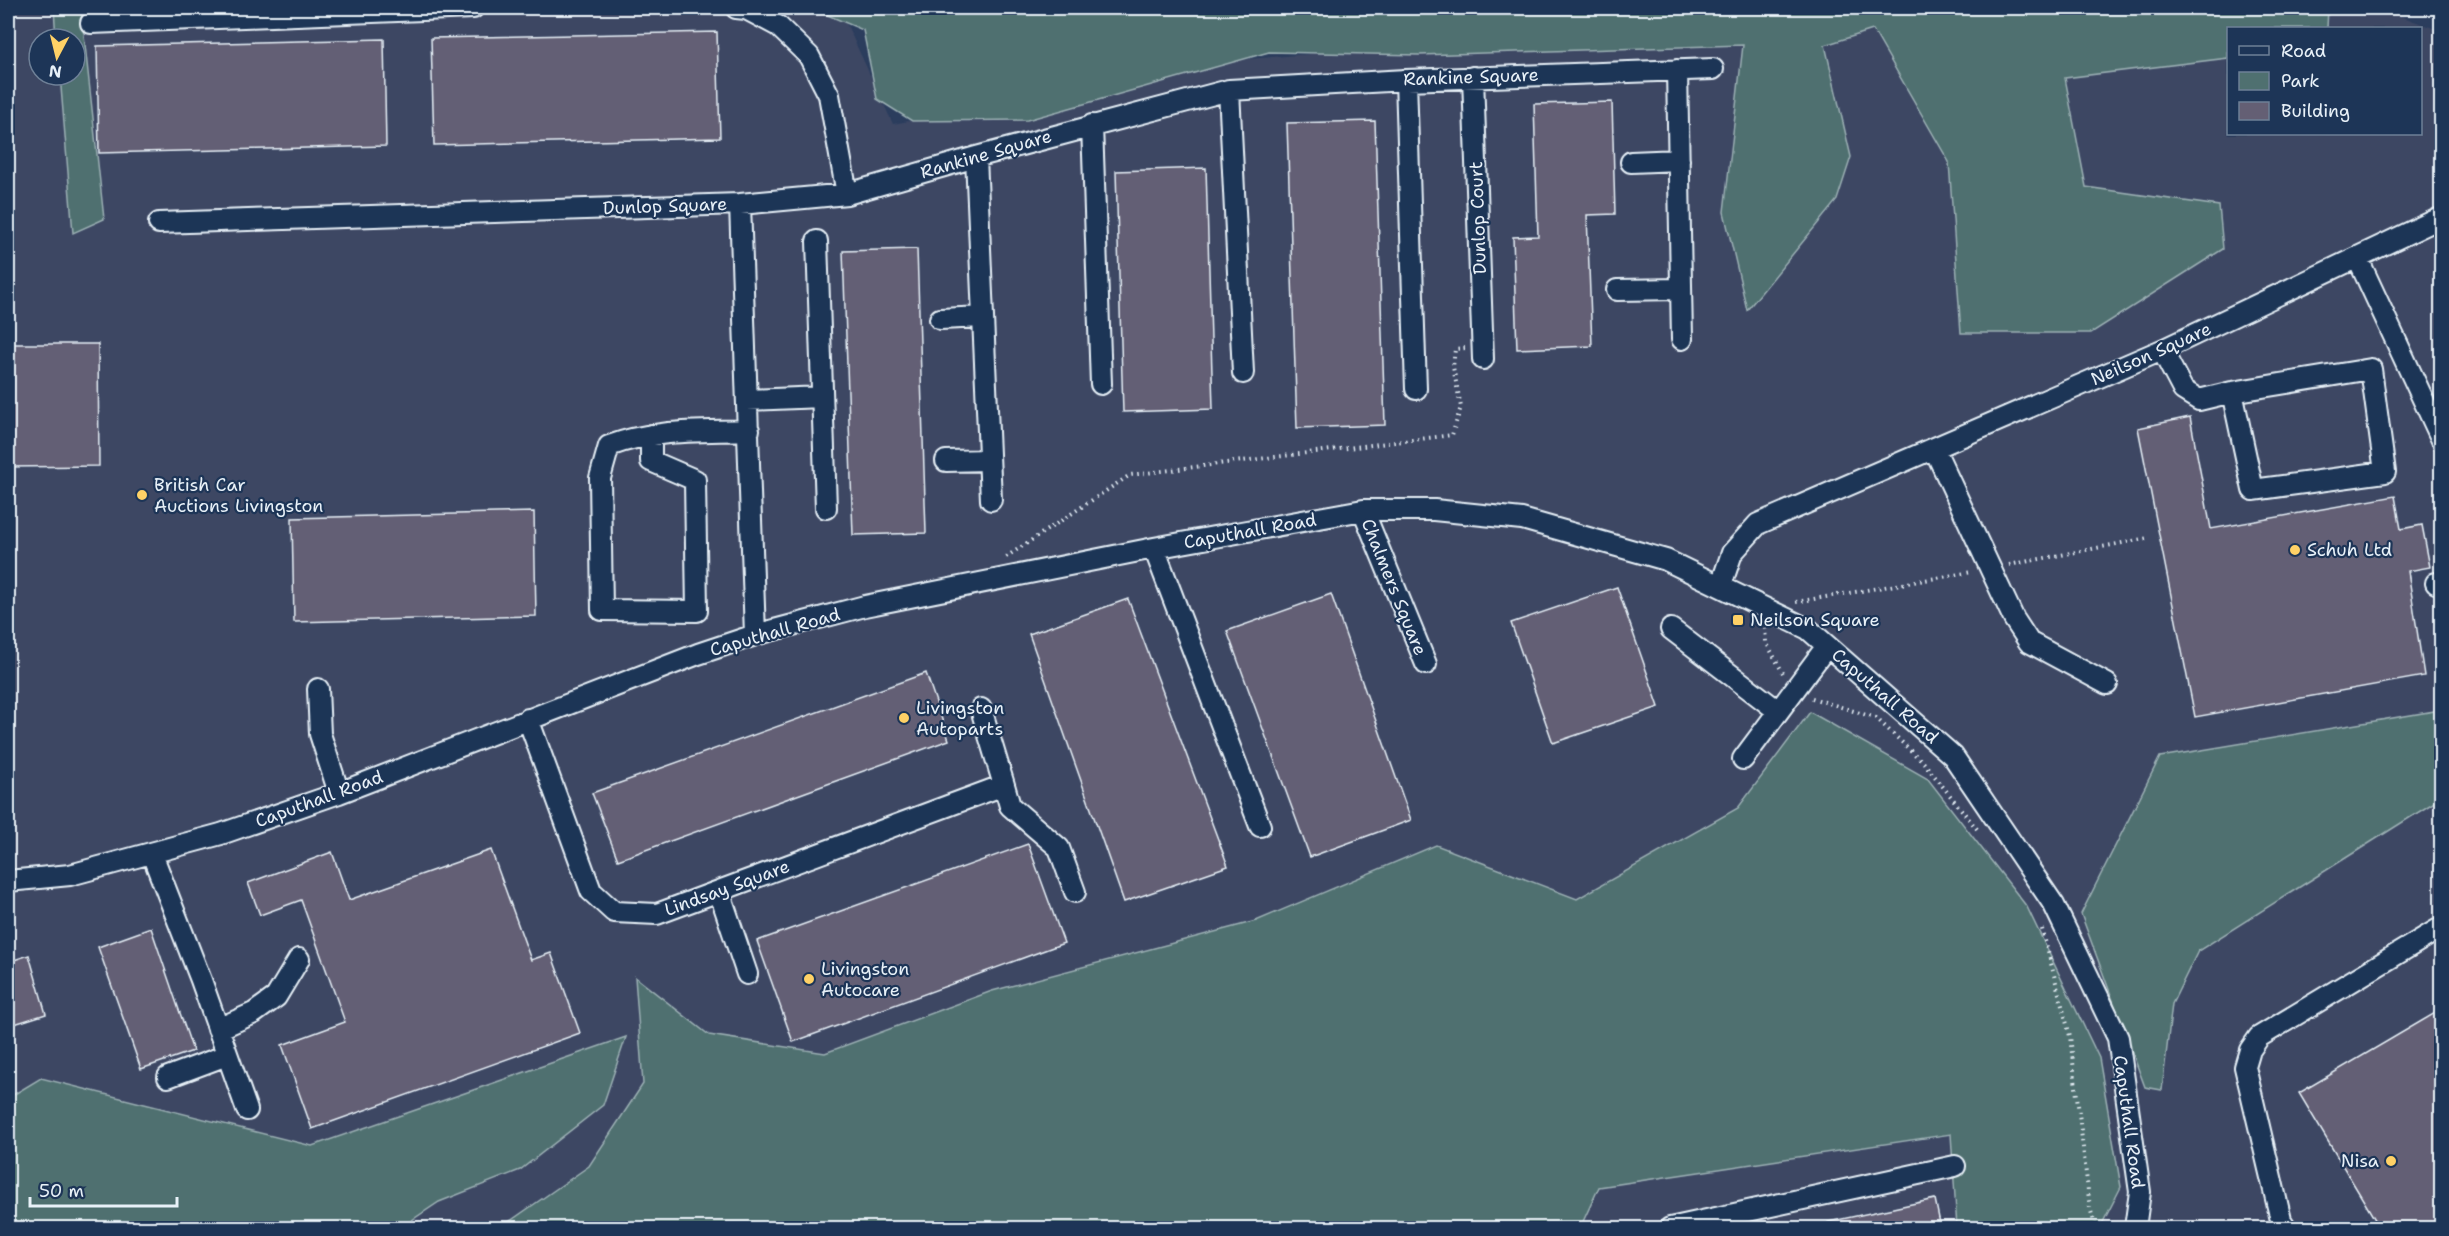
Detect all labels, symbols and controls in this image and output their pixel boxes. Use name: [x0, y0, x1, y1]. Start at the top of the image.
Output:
north arrow: [27, 27, 87, 87]
legend: [2227, 27, 2422, 135]
text: Road: [2281, 39, 2326, 63]
text: N: [48, 60, 63, 83]
street label: Rankine Square: [1403, 63, 1539, 91]
text: Park: [2281, 69, 2320, 93]
text: Building: [2281, 99, 2350, 123]
street label: Rankine Square: [918, 124, 1054, 184]
street label: Dunlop Court: [1464, 161, 1492, 275]
street label: Dunlop Square: [602, 192, 728, 220]
street label: Neilson Square: [2087, 317, 2215, 391]
place label: British Car Auctions Livingston: [154, 473, 323, 518]
marker: British Car Auctions Livingston: [135, 488, 149, 502]
street label: Caputhall Road: [1182, 508, 1318, 554]
street label: Chalmers Square: [1356, 515, 1432, 659]
place label: Schuh Ltd: [2307, 538, 2392, 562]
marker: Schuh Ltd: [2288, 543, 2302, 557]
street label: Caputhall Road: [707, 602, 843, 662]
place label: Neilson Square: [1750, 608, 1880, 632]
marker: Neilson Square: [1731, 613, 1745, 627]
street label: Caputhall Road: [1826, 643, 1944, 749]
place label: Livingston Autoparts: [916, 696, 1004, 741]
marker: Livingston Autoparts: [897, 711, 911, 725]
street label: Caputhall Road: [252, 765, 386, 833]
street label: Lindsay Square: [661, 854, 793, 922]
place label: Livingston Autocare: [821, 957, 909, 1002]
marker: Livingston Autocare: [802, 972, 816, 986]
street label: Caputhall Road: [2108, 1054, 2150, 1190]
place label: Nisa: [2341, 1149, 2379, 1173]
marker: Nisa: [2384, 1154, 2398, 1168]
scale bar: [30, 1170, 177, 1208]
text: 50 m: [39, 1179, 84, 1203]

